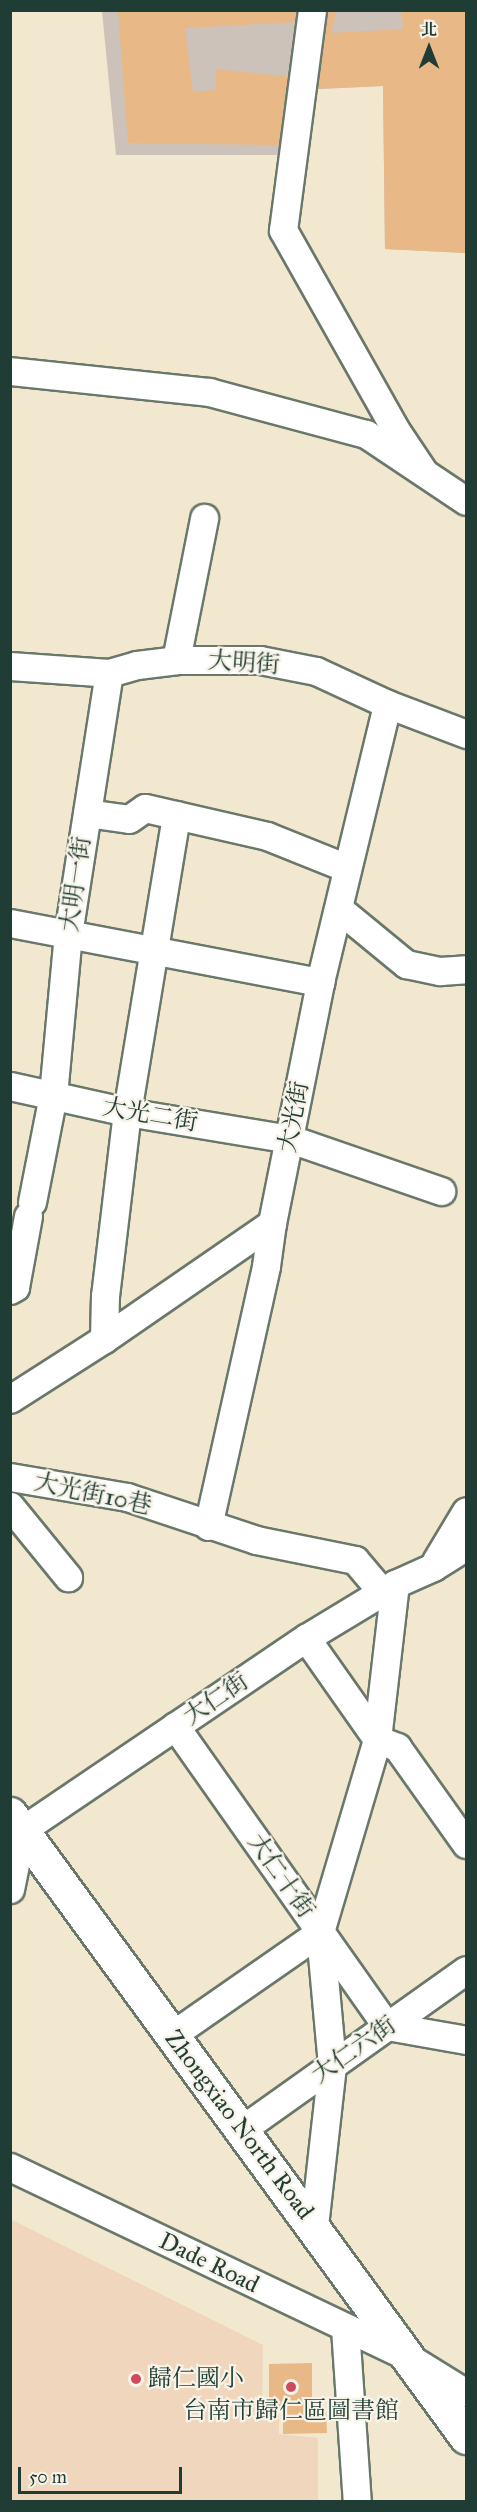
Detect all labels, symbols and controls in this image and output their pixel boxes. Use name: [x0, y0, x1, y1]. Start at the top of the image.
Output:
north arrow: [399, 18, 459, 78]
text: 北: [421, 20, 437, 39]
street label: 大明街: [207, 646, 281, 680]
street label: 大明一街: [55, 834, 97, 934]
street label: 大光街: [273, 1079, 315, 1155]
street label: 大光二街: [100, 1092, 200, 1138]
street label: 大光街10巷: [32, 1468, 154, 1520]
street label: 大仁街: [178, 1667, 254, 1731]
street label: 大仁十街: [242, 1828, 320, 1924]
street label: 大仁六街: [306, 2011, 402, 2089]
street label: Zhongxiao North Road: [159, 2025, 319, 2225]
street label: Dade Road: [154, 2227, 264, 2299]
place label: 歸仁國小: [148, 2365, 244, 2393]
marker: 歸仁國小: [129, 2372, 143, 2386]
marker: 台南市歸仁區圖書館: [284, 2380, 298, 2394]
place label: 台南市歸仁區圖書館: [183, 2397, 399, 2425]
scale bar: [21, 2455, 184, 2493]
text: 50 m: [29, 2466, 67, 2488]

